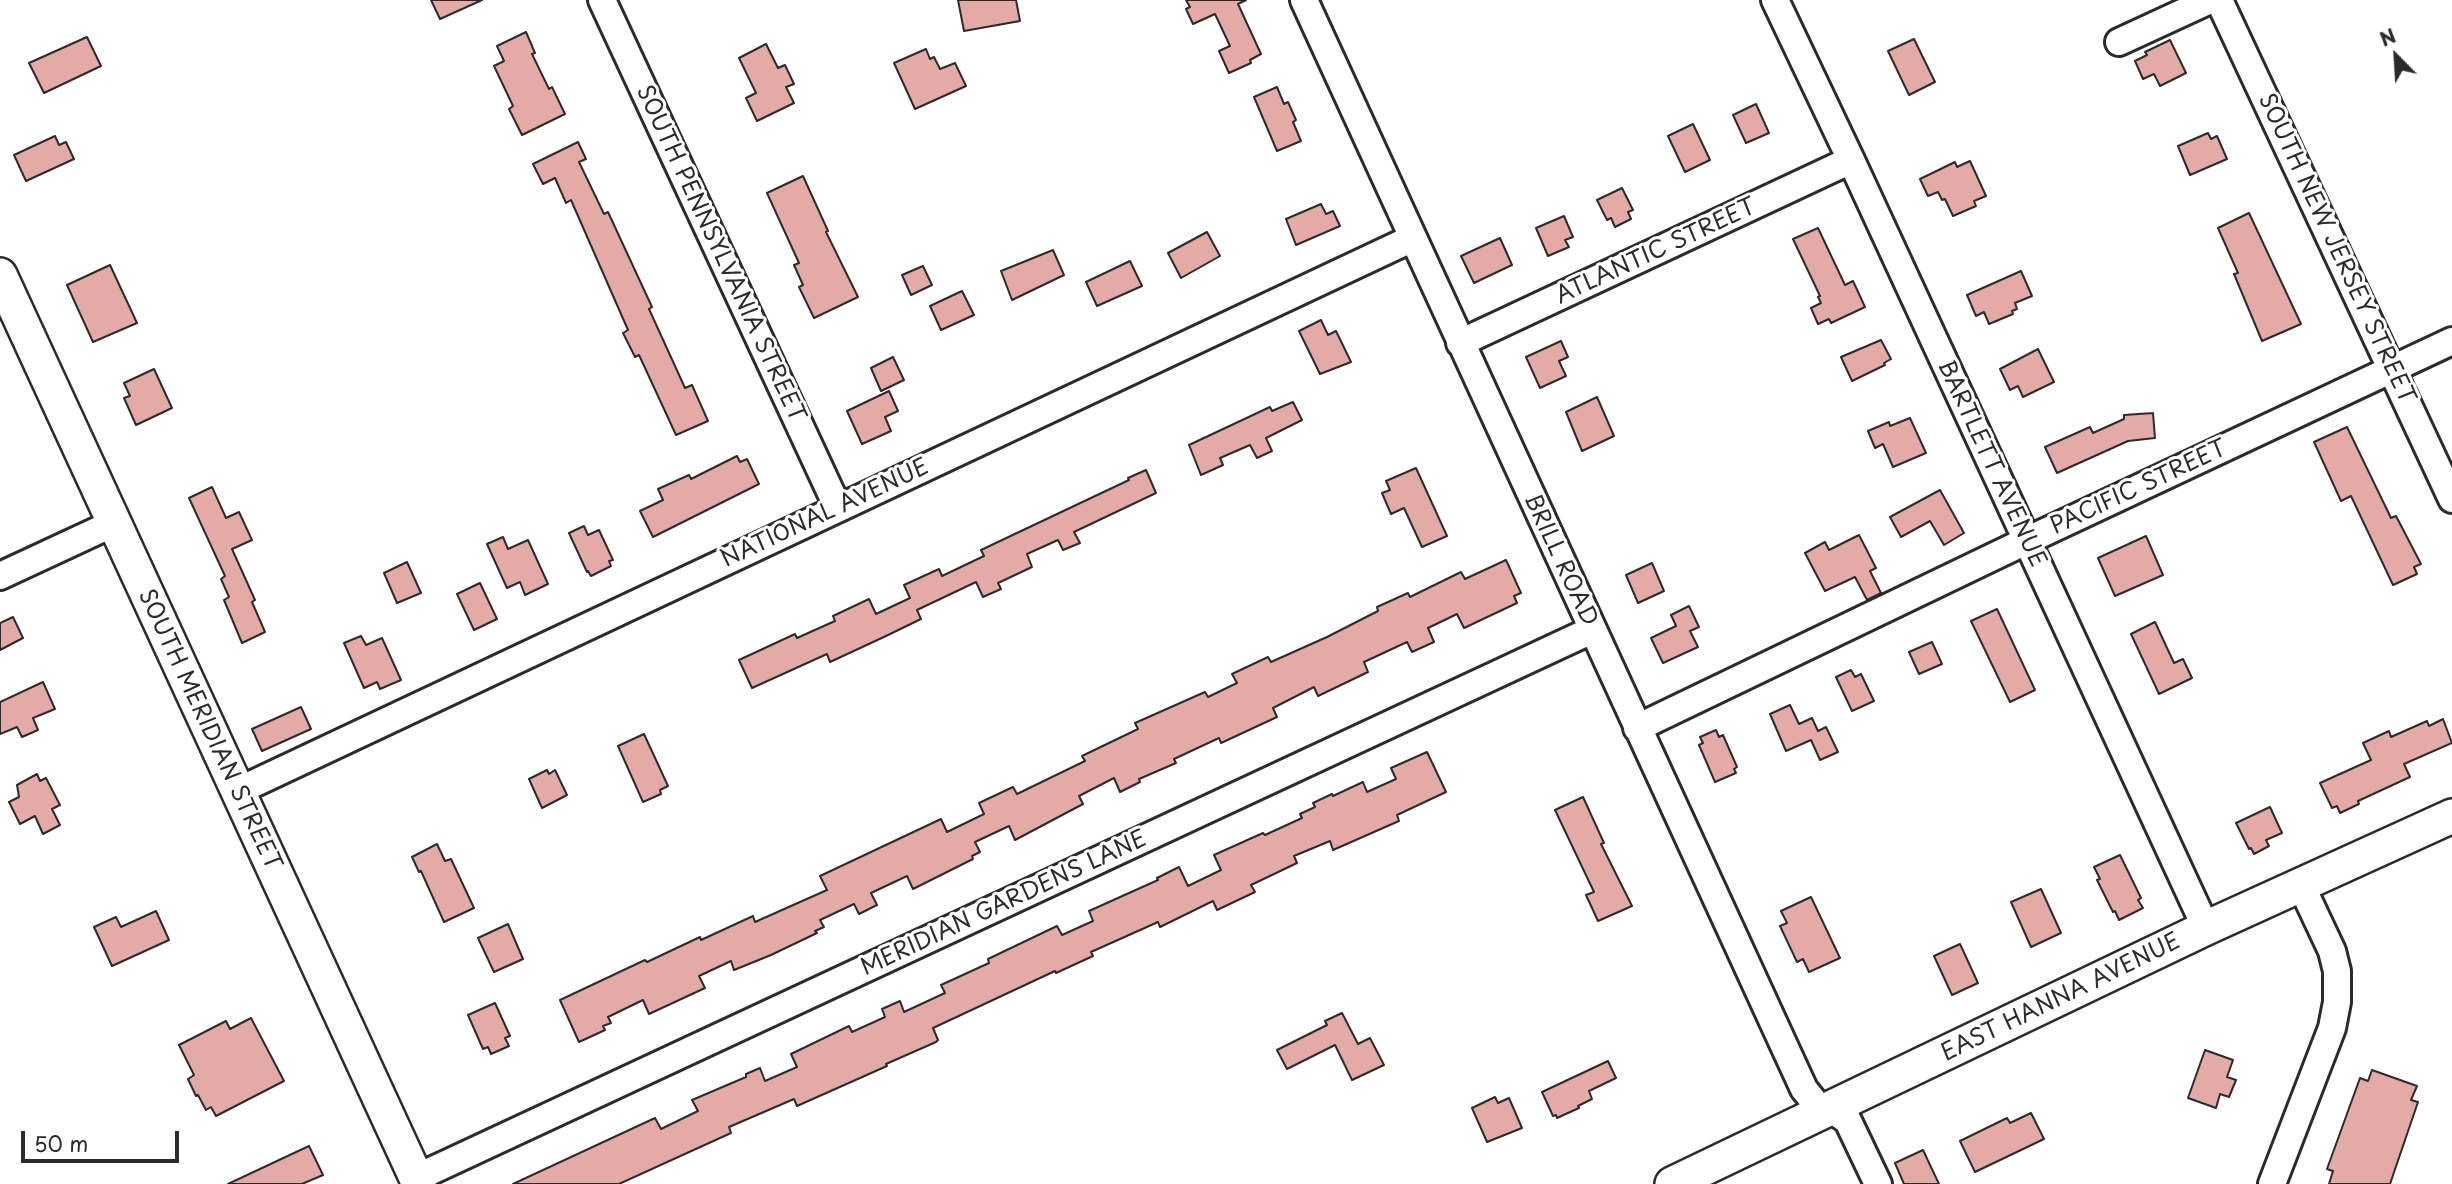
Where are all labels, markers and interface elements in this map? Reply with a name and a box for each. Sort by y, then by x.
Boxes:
north arrow [2361,21,2431,91]
text: N [2375,21,2400,53]
street label: SOUTH PENNSYLVANIA STREET [630,81,810,427]
street label: SOUTH NEW JERSEY STREET [2252,89,2420,409]
street label: ATLANTIC STREET [1551,193,1761,311]
street label: BARTLETT AVENUE [1931,356,2051,572]
street label: PACIFIC STREET [2047,435,2231,541]
street label: NATIONAL AVENUE [717,454,933,574]
street label: BRILL ROAD [1517,489,1603,631]
street label: SOUTH MERIDIAN STREET [132,585,286,875]
street label: MERIDIAN GARDENS LANE [857,825,1151,983]
street label: EAST HANNA AVENUE [1937,928,2185,1068]
scale bar [24,1118,182,1162]
text: 50 m [34,1127,88,1159]

